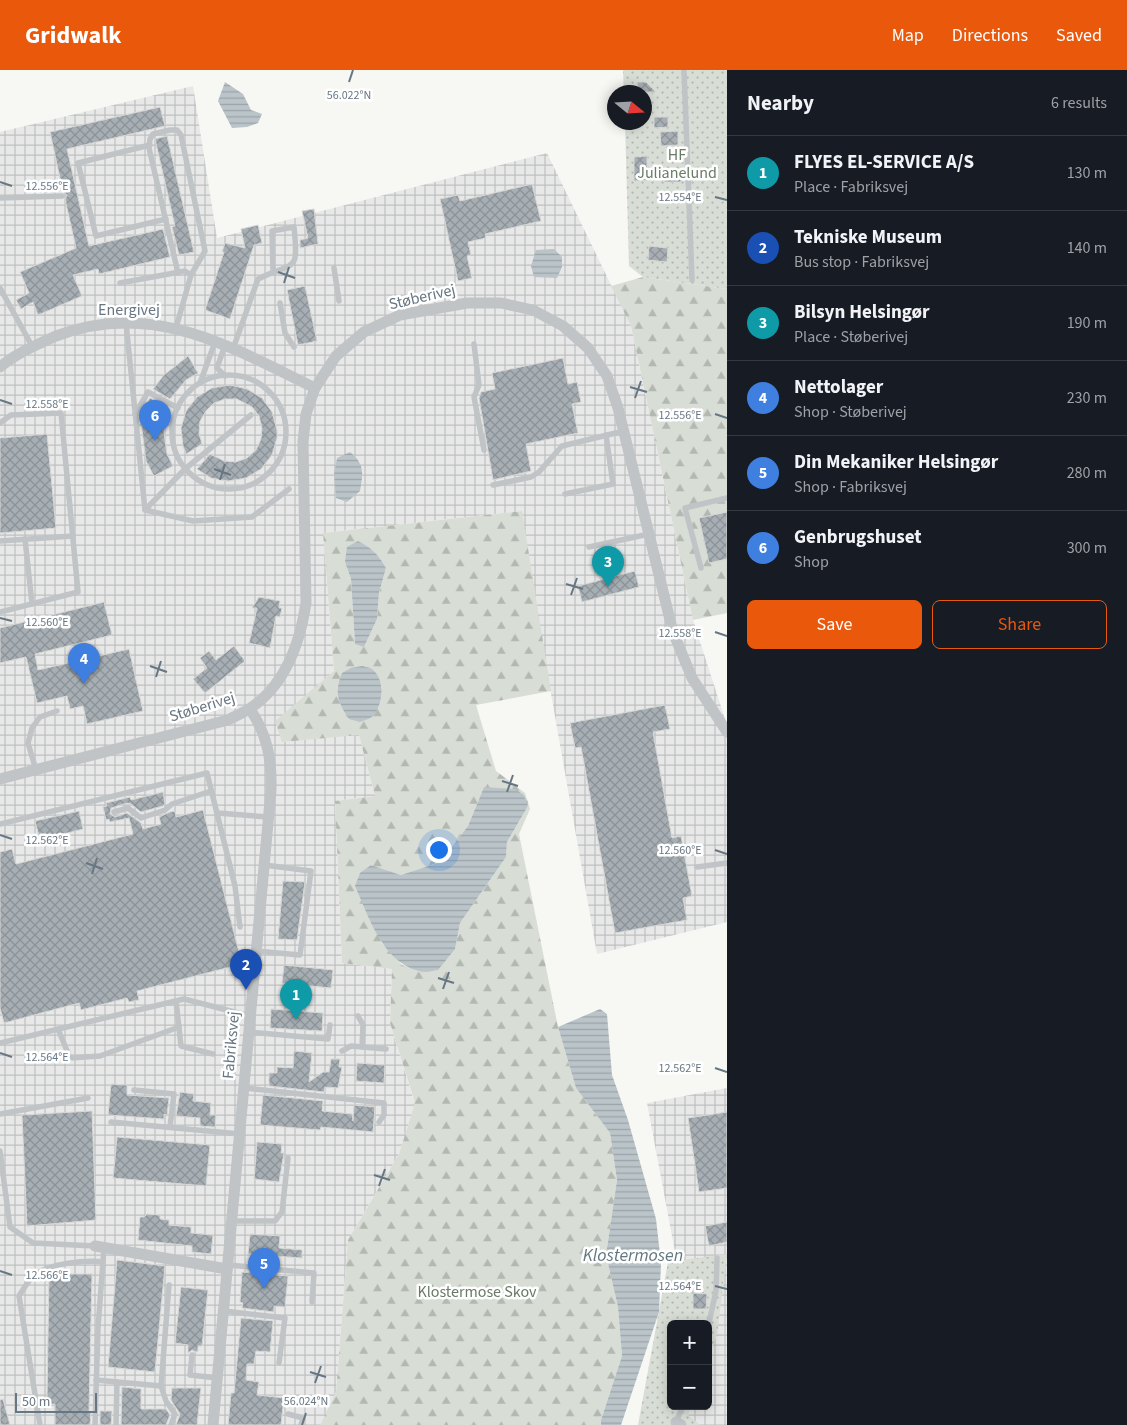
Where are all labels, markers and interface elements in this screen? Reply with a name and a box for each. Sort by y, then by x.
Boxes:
text: Gridwalk [25,18,121,53]
text: Map [892,23,924,48]
text: Directions [952,23,1028,48]
text: Saved [1056,23,1102,48]
north arrow [607,85,652,130]
text: 56.022°N [327,87,371,104]
text: Nearby [747,88,814,118]
text: 6 results [1051,92,1107,114]
park label: HF Julianelund [637,144,717,184]
text: FLYES EL-SERVICE A/S [794,149,974,176]
text: 1 [759,162,767,184]
text: 130 m [1067,162,1107,184]
text: Place · Fabriksvej [794,176,908,198]
text: 12.556°E [25,178,69,195]
text: 12.554°E [658,189,702,206]
text: Tekniske Museum [794,224,942,251]
text: 2 [759,237,767,259]
text: 140 m [1067,237,1107,259]
text: Bus stop · Fabriksvej [794,251,929,273]
street label: Støberivej [387,279,457,315]
street label: Energivej [98,299,160,321]
text: Bilsyn Helsingør [794,299,930,326]
text: 3 [759,312,767,334]
text: 190 m [1067,312,1107,334]
text: Place · Støberivej [794,326,908,348]
text: Nettolager [794,374,883,401]
text: 4 [759,387,767,409]
text: 230 m [1067,387,1107,409]
text: 12.558°E [25,396,69,413]
pin: 6 [139,400,171,441]
text: Shop · Støberivej [794,401,907,423]
text: 12.556°E [658,407,702,424]
text: Din Mekaniker Helsingør [794,449,998,476]
text: 5 [759,462,767,484]
text: 280 m [1067,462,1107,484]
text: Shop · Fabriksvej [794,476,907,498]
text: Genbrugshuset [794,524,922,551]
text: 6 [759,537,767,559]
text: 300 m [1067,537,1107,559]
pin: 3 [592,546,624,587]
text: Shop [794,551,829,573]
button: Save [747,600,922,649]
button: Share [932,600,1107,649]
text: 12.560°E [25,614,69,631]
text: 12.558°E [658,625,702,642]
pin: 4 [68,643,100,684]
street label: Støberivej [166,687,238,727]
text: 12.562°E [25,832,69,849]
your location [426,837,452,863]
text: 12.560°E [658,842,702,859]
pin: 2 [230,949,262,990]
pin: 1 [280,979,312,1020]
street label: Fabriksvej [217,1010,245,1080]
text: 12.564°E [25,1049,69,1066]
text: 12.562°E [658,1060,702,1077]
water label: Klostermosen [583,1243,683,1268]
pin: 5 [248,1248,280,1289]
text: 12.566°E [25,1267,69,1284]
text: 12.564°E [658,1278,702,1295]
park label: Klostermose Skov [417,1281,537,1303]
map controls [667,1320,712,1410]
button: + [667,1320,712,1365]
button: − [667,1365,712,1410]
scale bar [15,1390,98,1413]
text: 50 m [22,1392,50,1412]
text: 56.024°N [284,1393,328,1410]

